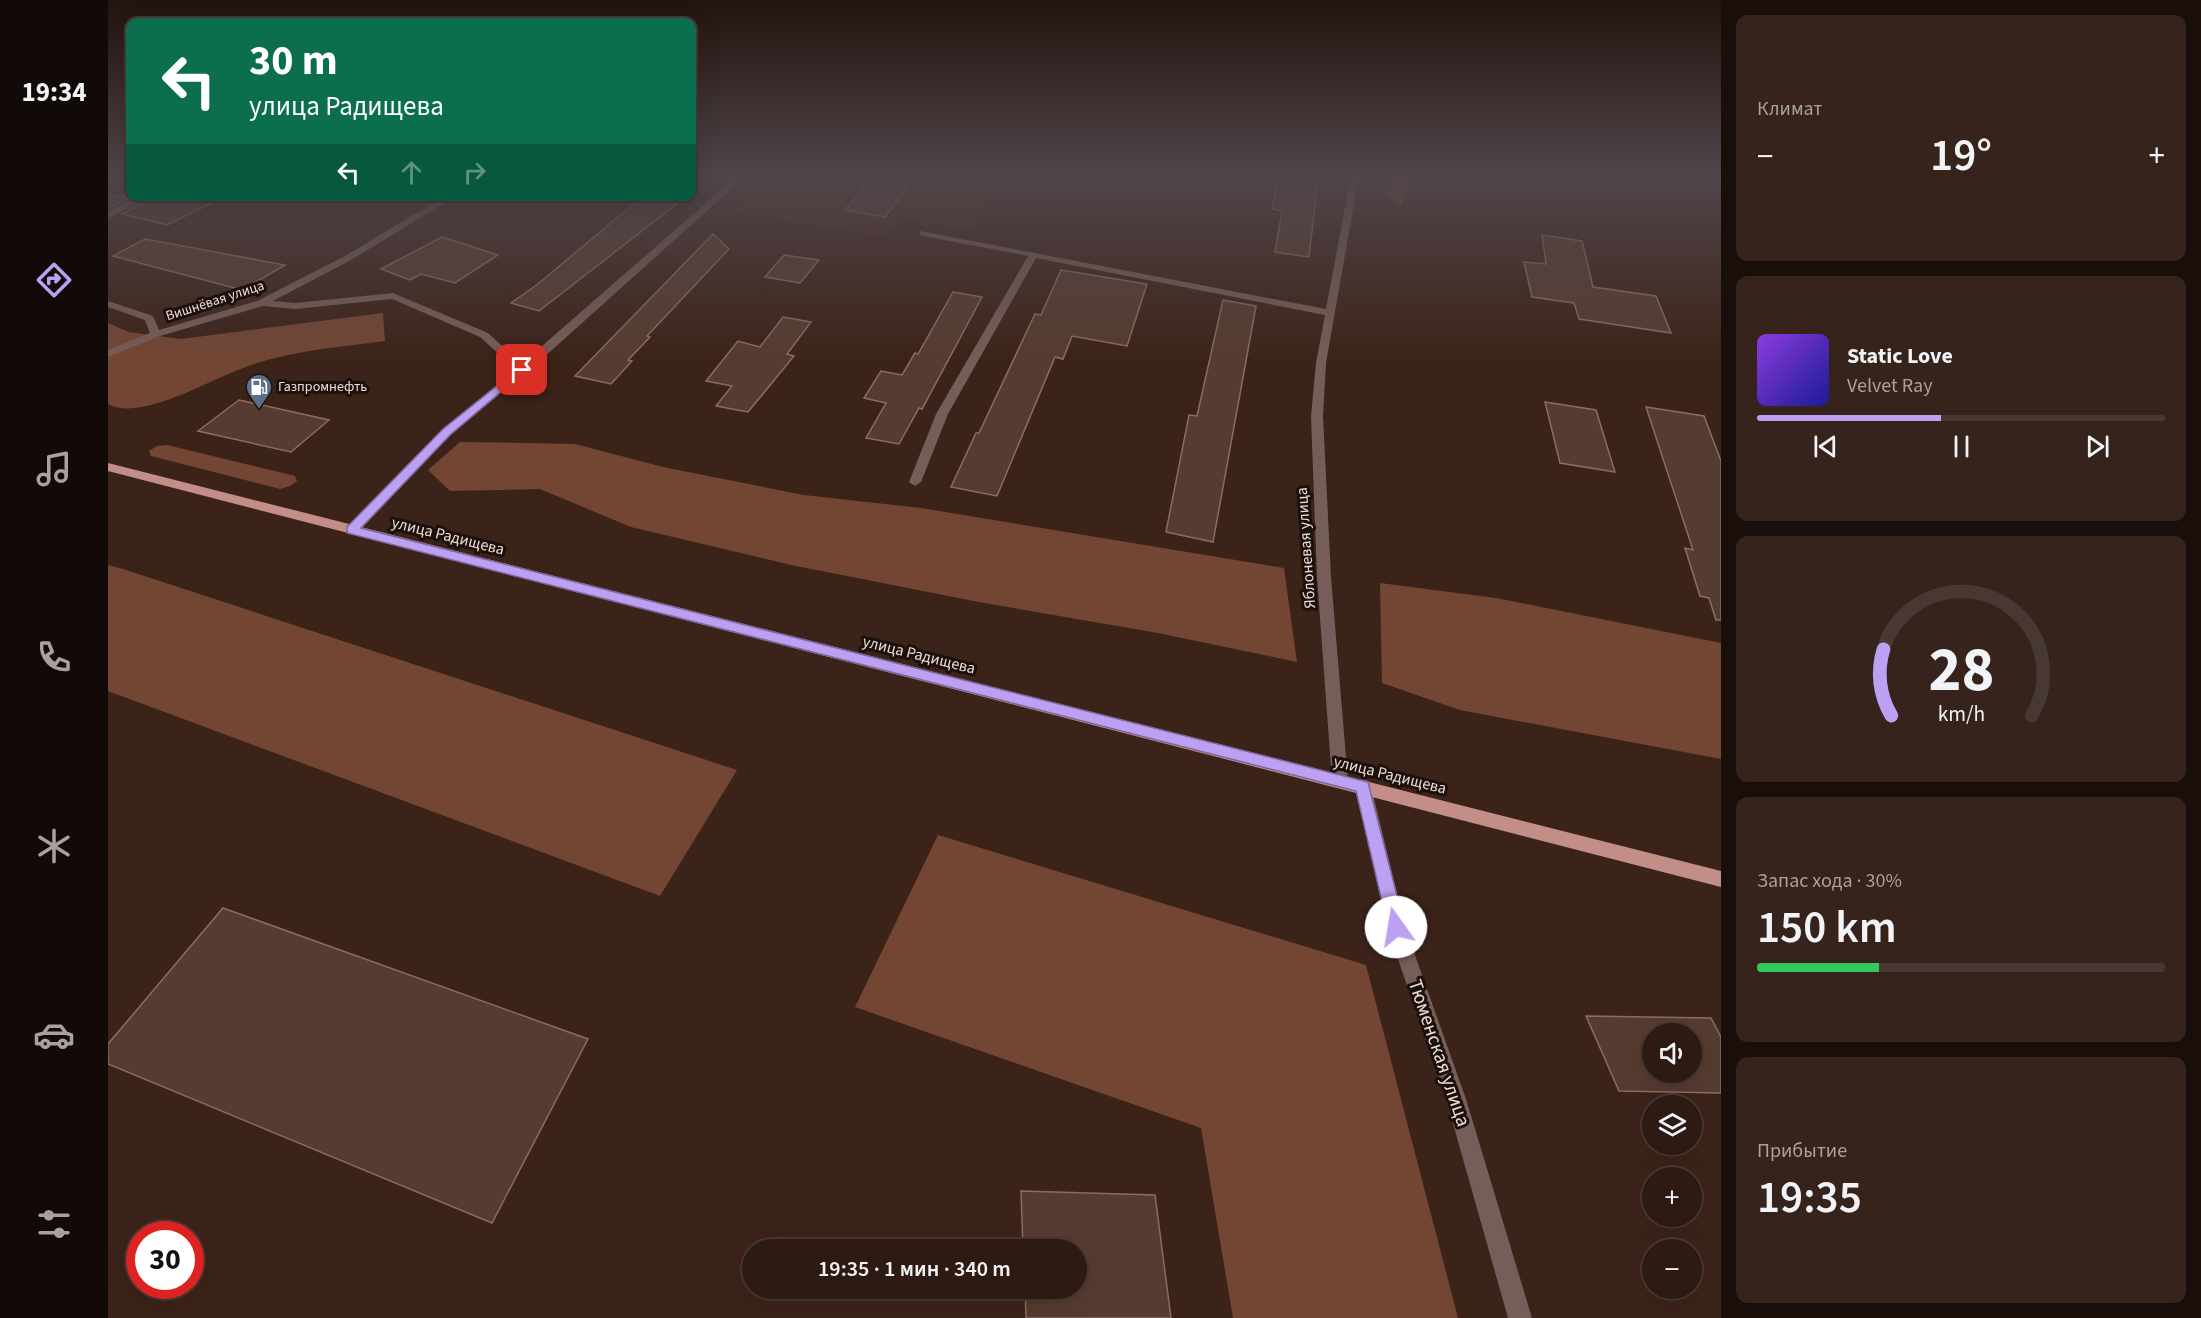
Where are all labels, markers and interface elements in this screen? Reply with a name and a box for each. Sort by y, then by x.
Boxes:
text: 30 m [249,31,338,91]
icon: left [150,42,228,120]
text: 19:34 [21,73,87,112]
text: улица Радищева [249,87,444,126]
text: Климат [1757,95,1823,123]
text: 19° [1930,124,1992,188]
text: − [1757,133,1773,180]
text: + [2149,133,2165,180]
icon: left [332,156,365,189]
icon: ahead [395,156,428,189]
icon: right [458,156,491,189]
icon: directions [33,259,75,301]
street label: Вишнёвая улица [163,276,267,326]
text: Static Love [1847,340,1953,372]
pin [496,344,547,395]
icon: arrive [505,353,538,386]
fuel station icon: Газпромнефть [244,372,274,410]
text: Velvet Ray [1847,372,1933,400]
place label: Газпромнефть [278,377,367,397]
icon: previous [1809,430,1842,463]
icon: pause [1945,430,1978,463]
icon: next [2081,430,2114,463]
icon: music [33,448,75,490]
street label: Яблоневая улица [1291,487,1321,609]
street label: улица Радищева [389,511,507,561]
text: 28 [1928,626,1994,715]
street label: улица Радищева [860,630,978,680]
icon: phone [33,636,75,678]
text: km/h [1937,699,1985,730]
street label: улица Радищева [1331,750,1449,800]
icon: climate [33,825,75,867]
text: Запас хода · 30% [1757,867,1902,895]
position arrow [1364,895,1428,959]
text: 150 km [1757,896,1897,960]
street label: Тюменская улица [1401,976,1477,1130]
icon: car [33,1014,75,1056]
map controls [1642,1023,1702,1299]
button: sound [1642,1023,1702,1083]
button: layers [1642,1095,1702,1155]
text: Прибытие [1757,1137,1847,1165]
text: 19:35 [1757,1166,1862,1230]
button: + [1642,1167,1702,1227]
icon: filters [33,1203,75,1245]
speed limit sign: 30 [126,1221,204,1299]
button: − [1642,1239,1702,1299]
text: 19:35 · 1 мин · 340 m [818,1253,1011,1285]

